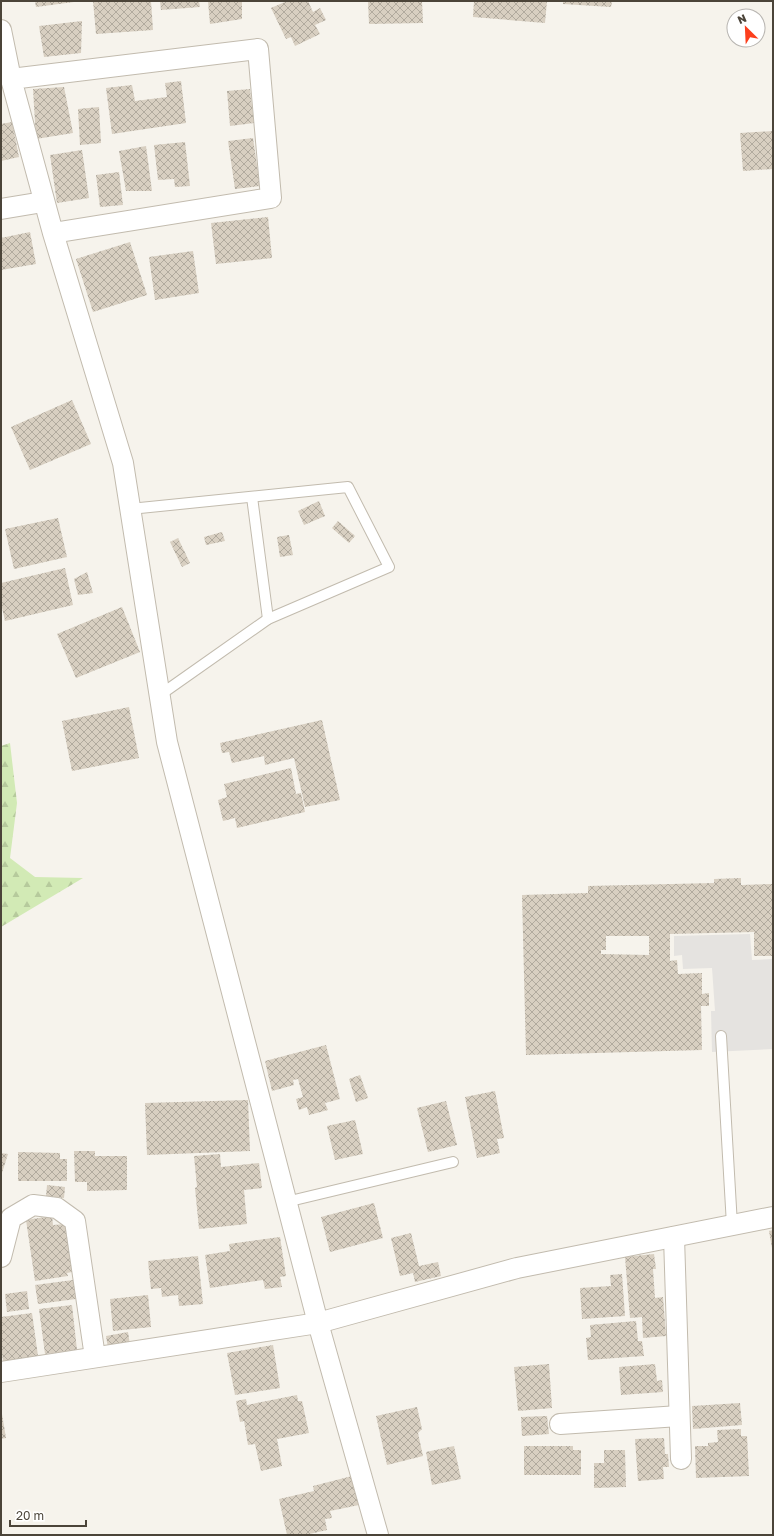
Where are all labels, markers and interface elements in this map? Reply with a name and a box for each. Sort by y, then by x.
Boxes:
north arrow [726,8,766,48]
text: N [735,11,748,26]
scale bar [10,1502,86,1528]
text: 20 m [16,1508,44,1523]

